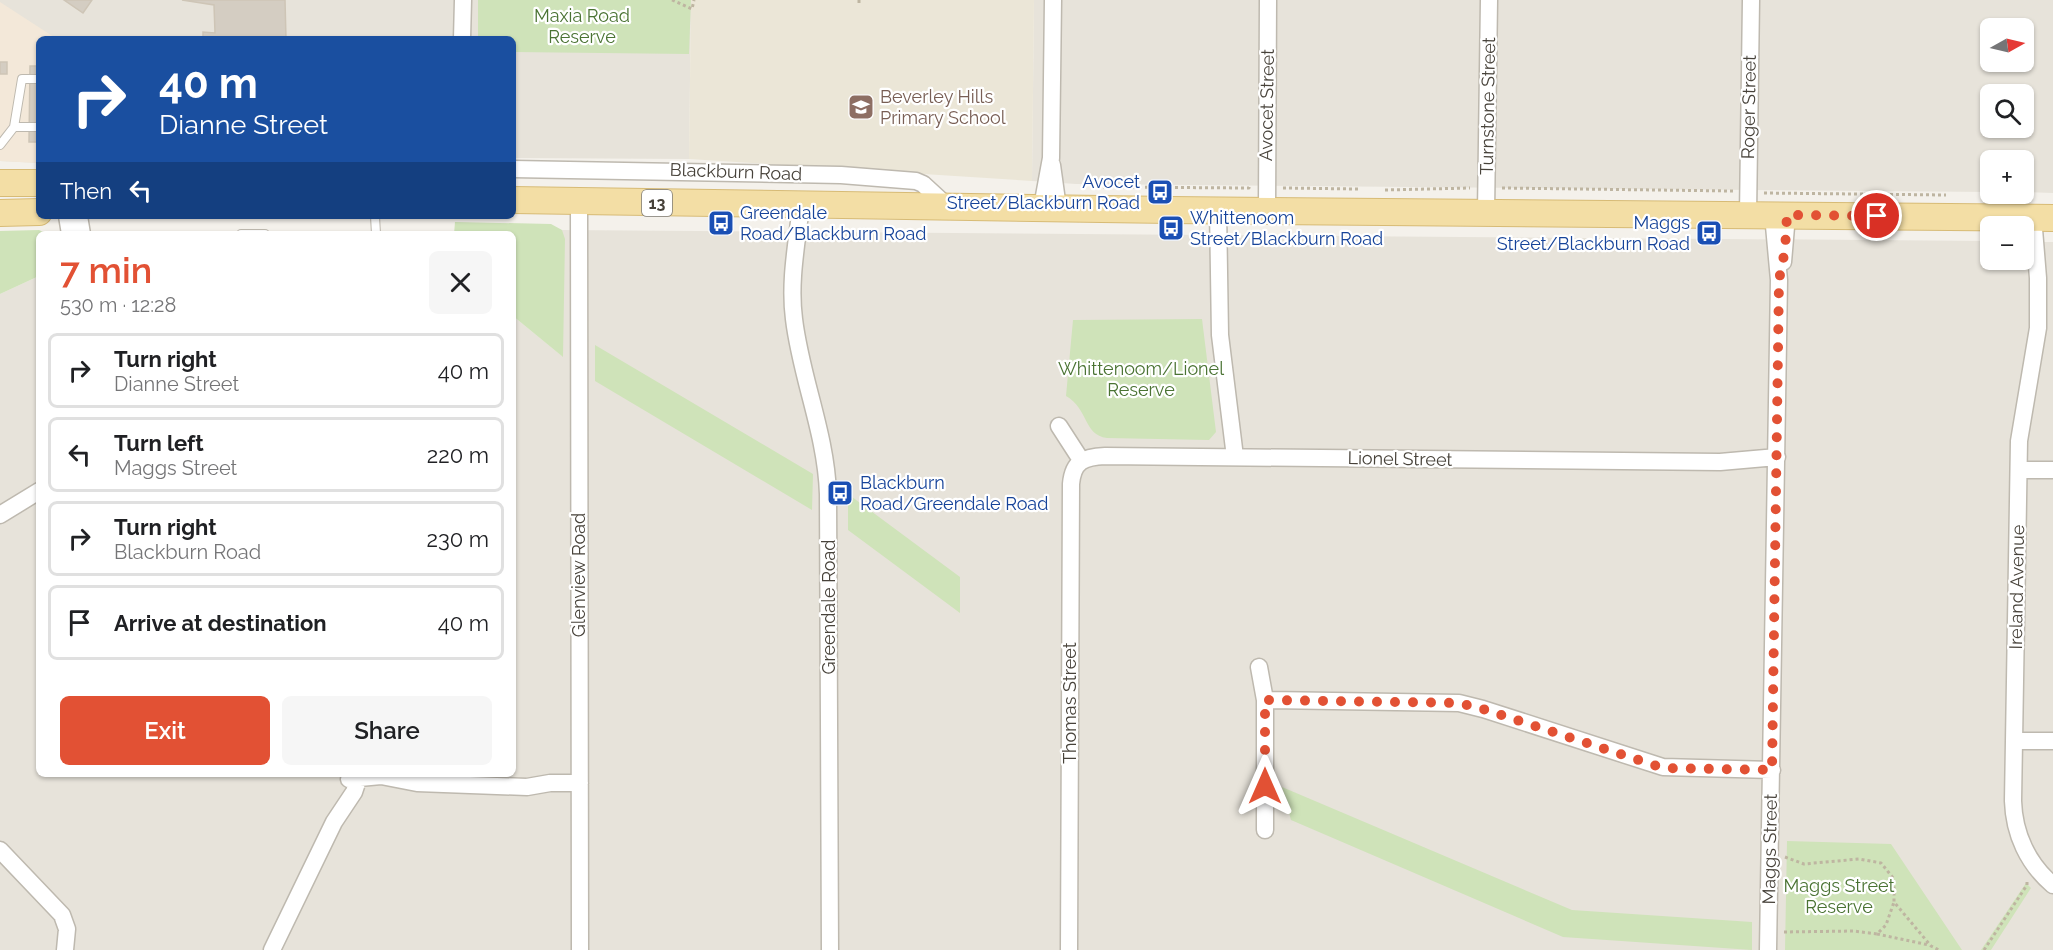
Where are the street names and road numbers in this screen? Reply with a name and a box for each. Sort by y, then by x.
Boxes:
street label: Turnstone Street [1476,37,1499,175]
street label: Avocet Street [1255,49,1278,161]
street label: Roger Street [1737,55,1760,159]
street label: Blackburn Road [669,159,803,184]
road number: 13 [642,190,672,216]
street label: Lionel Street [1347,447,1453,470]
street label: Glenview Road [568,513,589,637]
street label: Ireland Avenue [2005,524,2028,649]
street label: Greendale Road [818,540,839,674]
street label: Thomas Street [1059,642,1080,764]
street label: Maggs Street [1758,793,1781,905]

